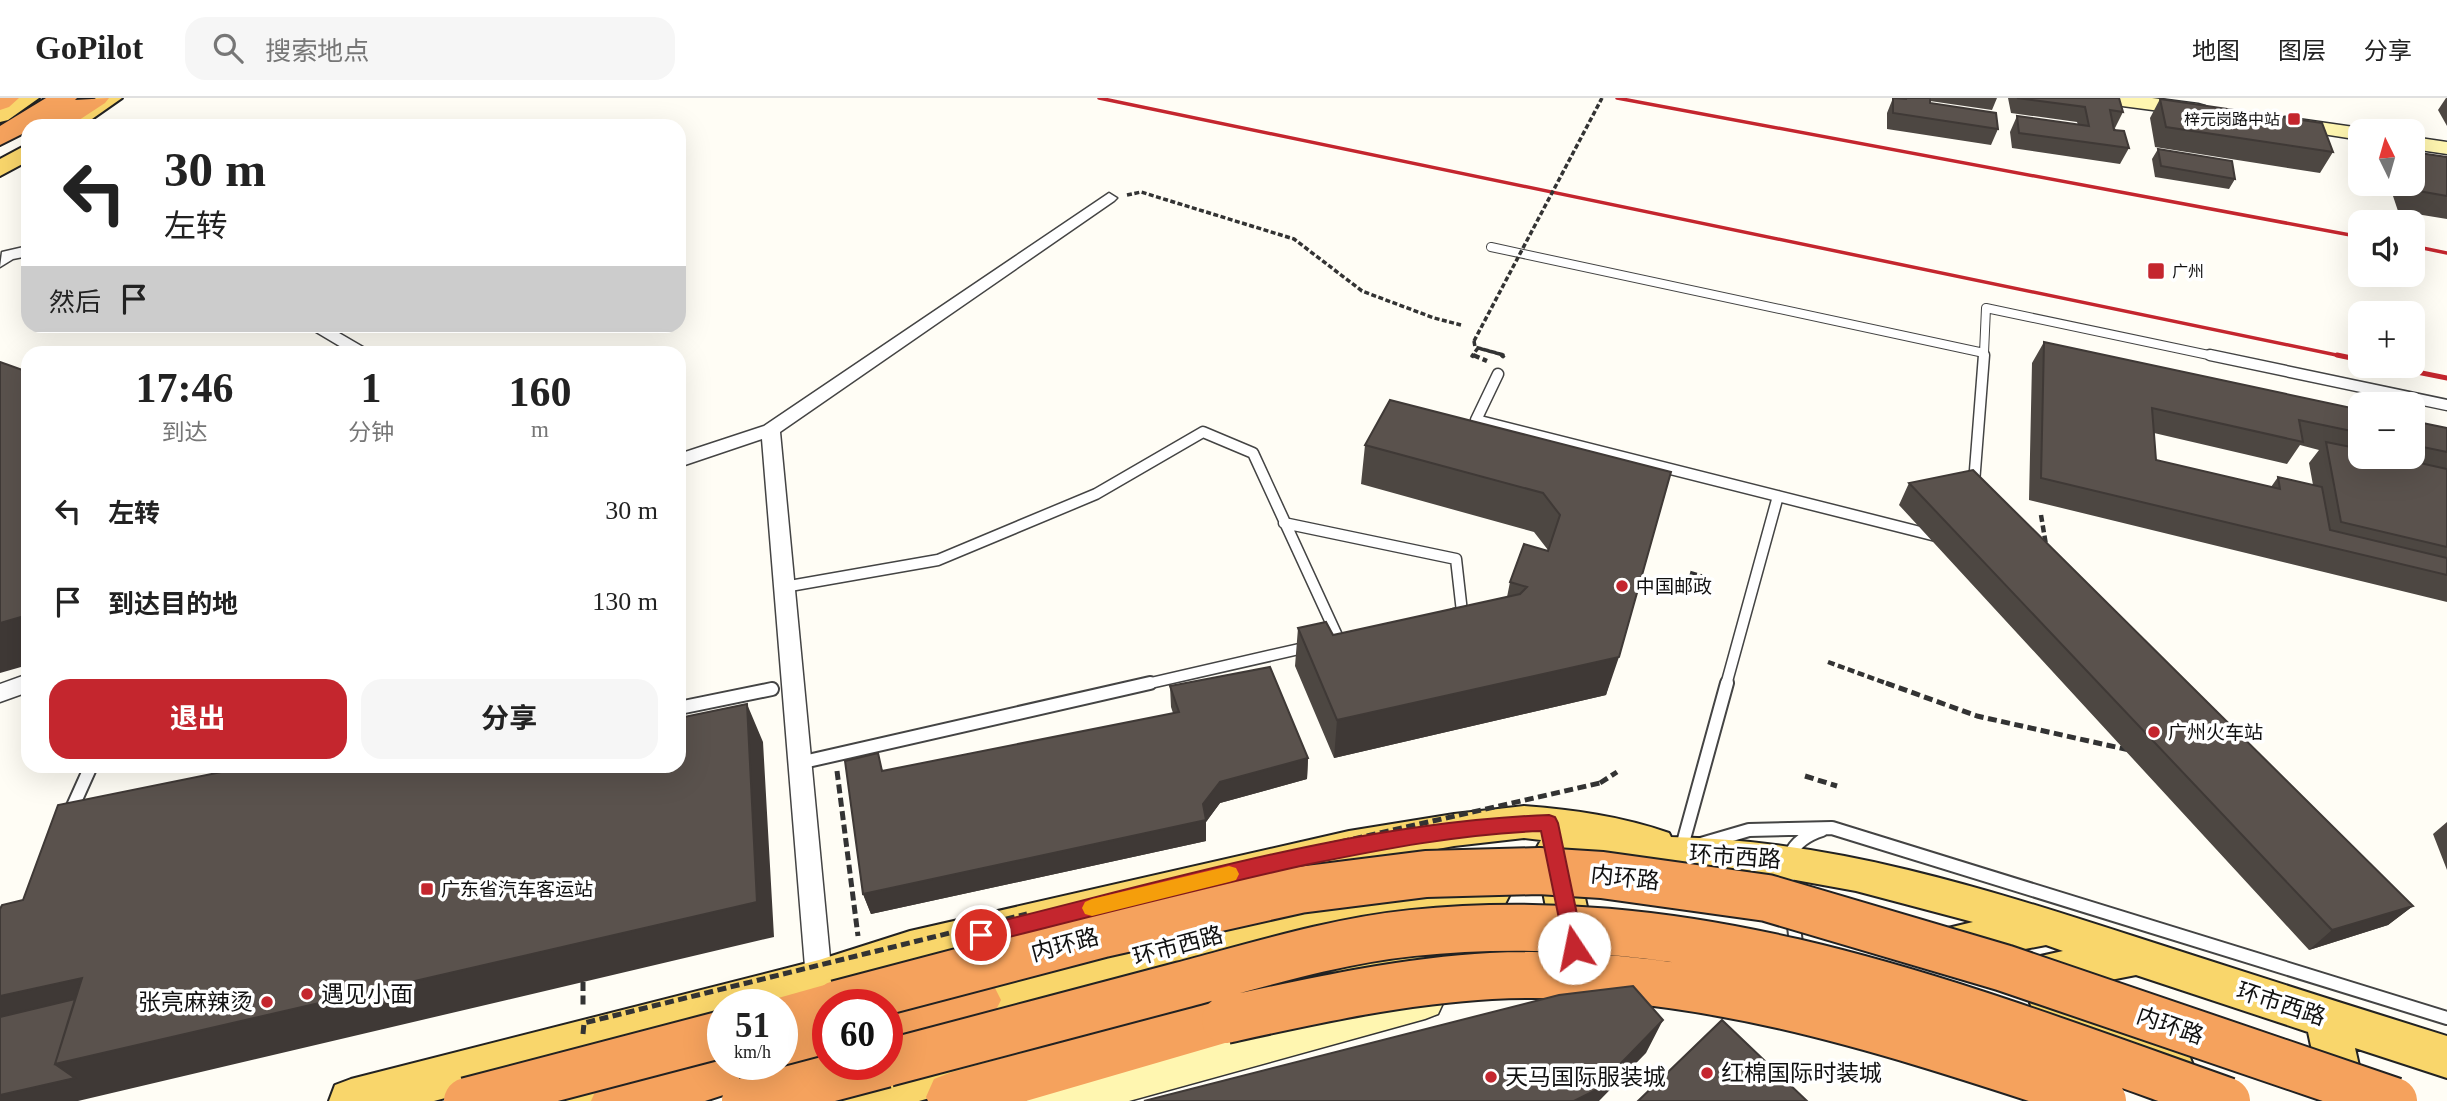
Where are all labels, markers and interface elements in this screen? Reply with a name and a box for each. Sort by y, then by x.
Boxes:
search box [185,17,675,80]
icon: search [209,29,247,67]
text: GoPilot [35,30,143,66]
text: 搜索地点 [265,37,369,66]
text: 地图 [2192,38,2240,64]
text: 图层 [2278,38,2326,64]
text: 分享 [2364,38,2412,64]
place label: 梓元岗路中站 [2184,111,2280,128]
marker: 梓元岗路中站 [2286,111,2302,127]
north arrow [2348,119,2426,196]
map controls [2348,119,2425,469]
text: 30 m [164,142,266,197]
icon: left [49,147,140,238]
text: 左转 [164,208,228,244]
button: sound [2348,210,2425,287]
marker: 广州 [2146,261,2166,281]
place label: 广州 [2172,263,2204,280]
icon: arrive [115,280,153,318]
text: 然后 [49,288,101,317]
button: + [2348,301,2425,378]
text: 17:46 [136,365,234,411]
text: 1 [361,365,382,411]
text: 160 [509,369,572,415]
button: − [2348,392,2425,469]
text: m [531,417,549,442]
text: 到达 [162,420,208,445]
text: 分钟 [348,420,394,445]
icon: left [49,492,87,530]
text: 30 m [605,496,658,525]
text: 左转 [108,499,160,528]
place label: 中国邮政 [1636,576,1712,597]
marker: 中国邮政 [1614,578,1630,594]
icon: arrive [49,583,87,621]
text: 130 m [592,587,658,616]
text: 到达目的地 [108,590,238,619]
button: 退出 [49,679,347,759]
button: 分享 [361,679,658,759]
place label: 广州火车站 [2168,722,2263,743]
marker: 广州火车站 [2146,724,2162,740]
street label: 环市西路 [1688,841,1782,873]
street label: 内环路 [1589,862,1661,894]
place label: 广东省汽车客运站 [441,879,593,900]
marker: 广东省汽车客运站 [419,881,435,897]
pin [951,905,1011,965]
position arrow [1537,911,1611,985]
icon: arrive [962,916,1000,954]
street label: 环市西路 [1130,922,1226,970]
street label: 内环路 [1028,924,1102,966]
street label: 环市西路 [2233,978,2329,1030]
place label: 遇见小面 [321,982,413,1007]
marker: 遇见小面 [299,986,315,1002]
speed limit sign: 60 [812,989,903,1080]
place label: 张亮麻辣烫 [138,990,253,1015]
marker: 张亮麻辣烫 [259,994,275,1010]
street label: 内环路 [2133,1003,2207,1049]
text: 51 [735,1006,770,1045]
text: km/h [734,1042,771,1062]
place label: 红棉国际时装城 [1721,1061,1882,1086]
place label: 天马国际服装城 [1505,1065,1666,1090]
marker: 红棉国际时装城 [1699,1065,1715,1081]
marker: 天马国际服装城 [1483,1069,1499,1085]

